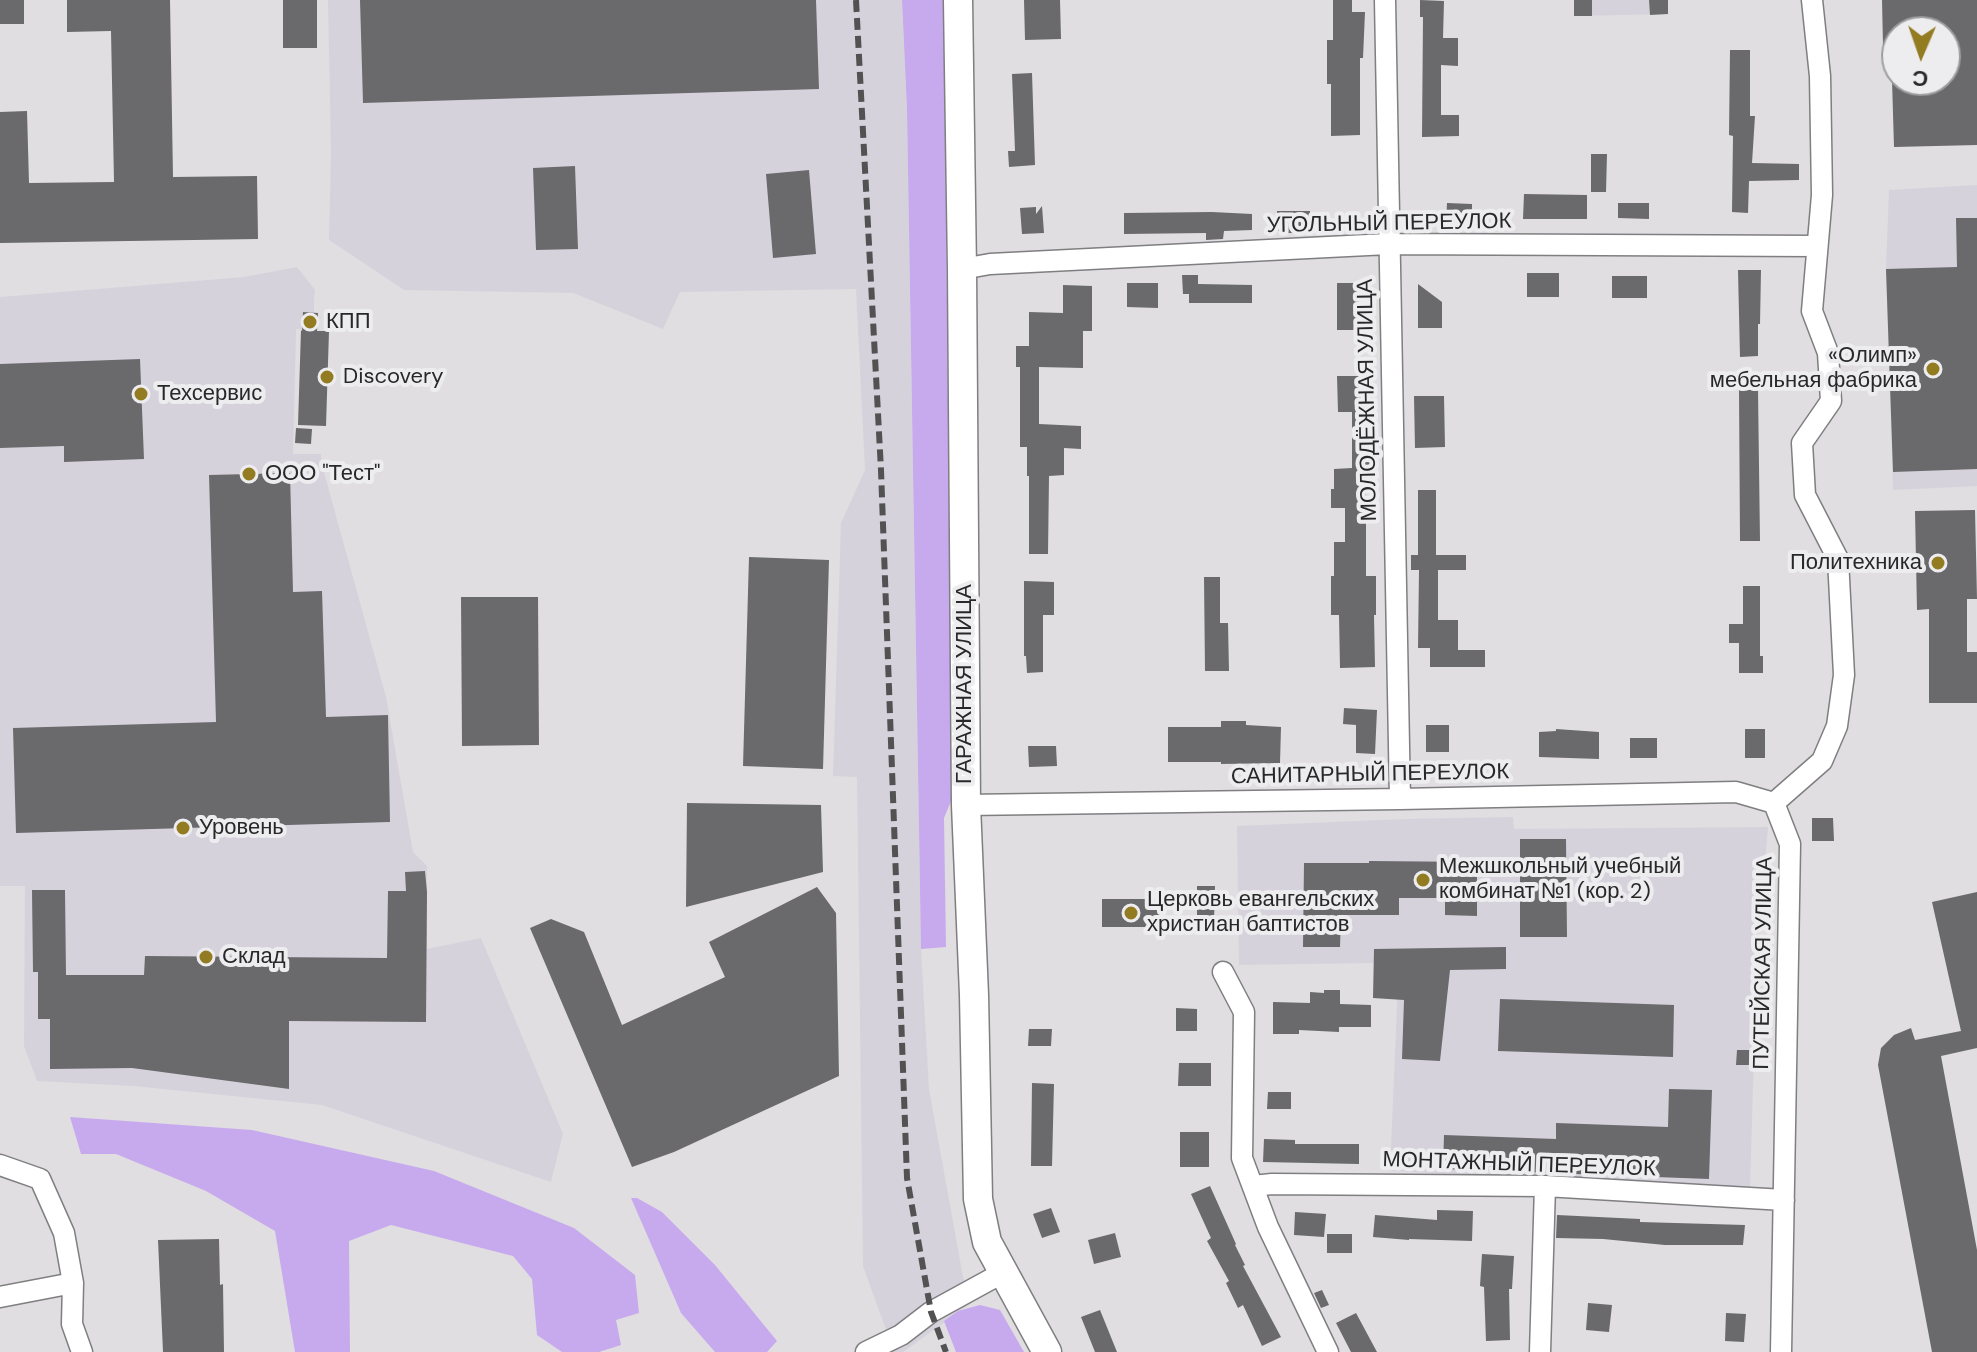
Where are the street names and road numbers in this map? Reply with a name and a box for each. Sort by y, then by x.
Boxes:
street label: УГОЛЬНЫЙ ПЕРЕУЛОК [1266,209,1512,239]
street label: МОЛОДЁЖНАЯ УЛИЦА [1353,278,1383,522]
street label: ГАРАЖНАЯ УЛИЦА [952,584,978,784]
street label: САНИТАРНЫЙ ПЕРЕУЛОК [1231,759,1509,791]
street label: ПУТЕЙСКАЯ УЛИЦА [1749,856,1779,1070]
street label: МОНТАЖНЫЙ ПЕРЕУЛОК [1382,1147,1656,1183]

